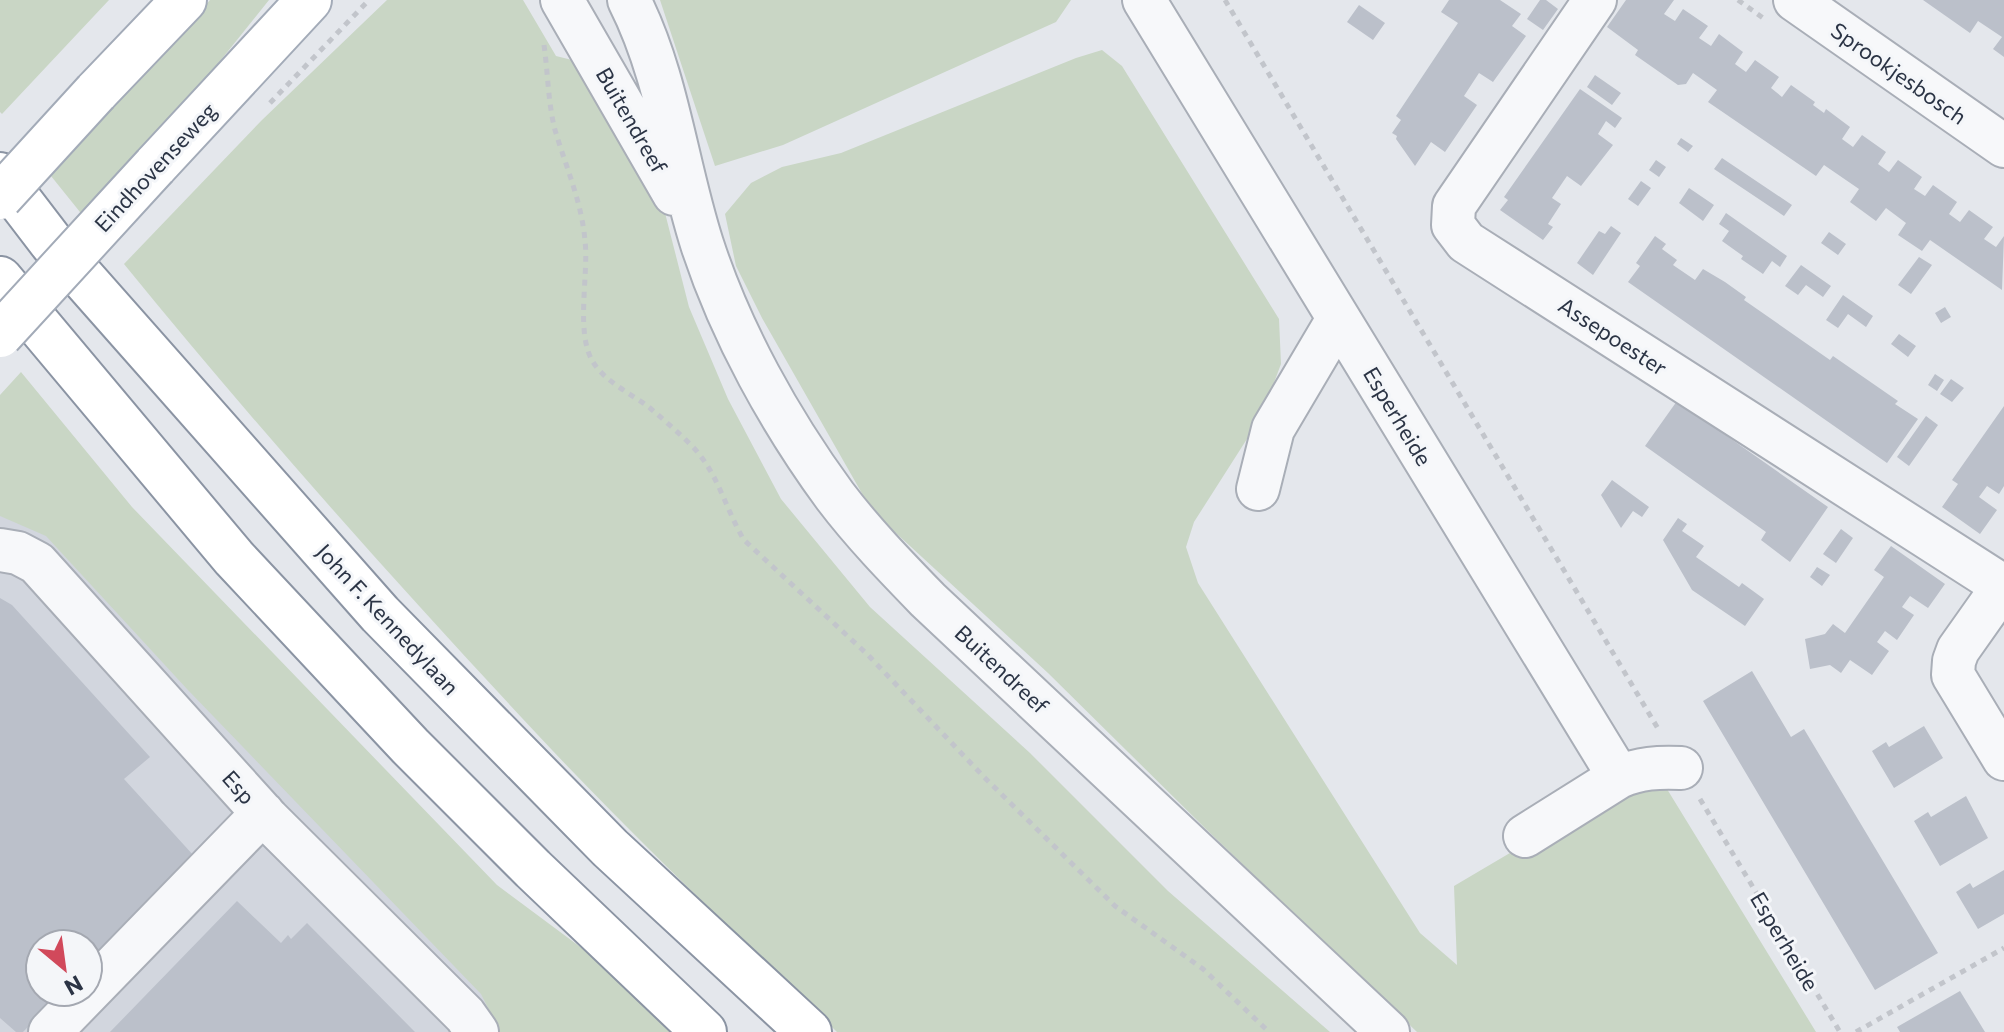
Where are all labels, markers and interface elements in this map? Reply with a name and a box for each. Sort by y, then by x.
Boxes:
street label: Sprookjesbosch [1826,16,1972,130]
street label: Buitendreef [591,62,673,178]
street label: Eindhovenseweg [88,97,222,237]
street label: Assepoester [1554,291,1672,381]
street label: Esperheide [1358,362,1438,470]
street label: John F. Kennedylaan [311,538,465,700]
street label: Buitendreef [950,619,1055,719]
street label: Esp [217,765,261,809]
street label: Esperheide [1745,887,1825,995]
north arrow [24,928,104,1008]
text: N [60,970,88,1002]

